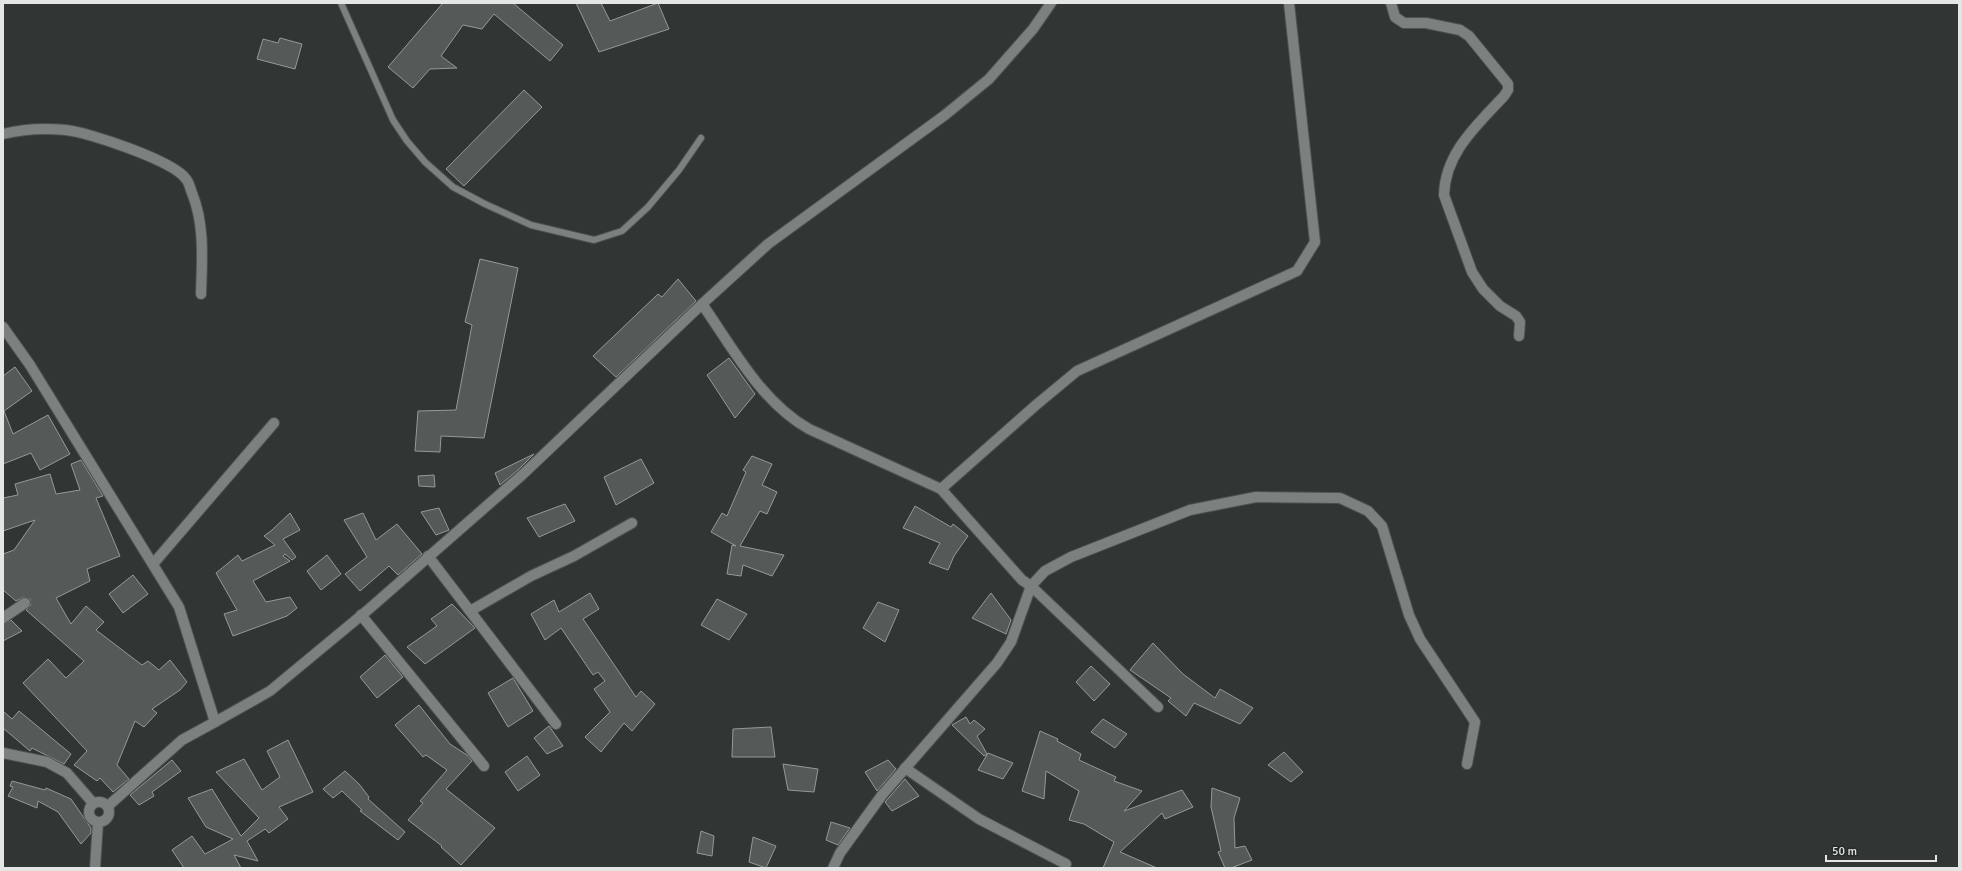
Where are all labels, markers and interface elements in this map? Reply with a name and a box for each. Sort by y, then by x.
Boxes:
scale bar [1826,837,1936,863]
text: 50 m [1832,844,1857,859]

